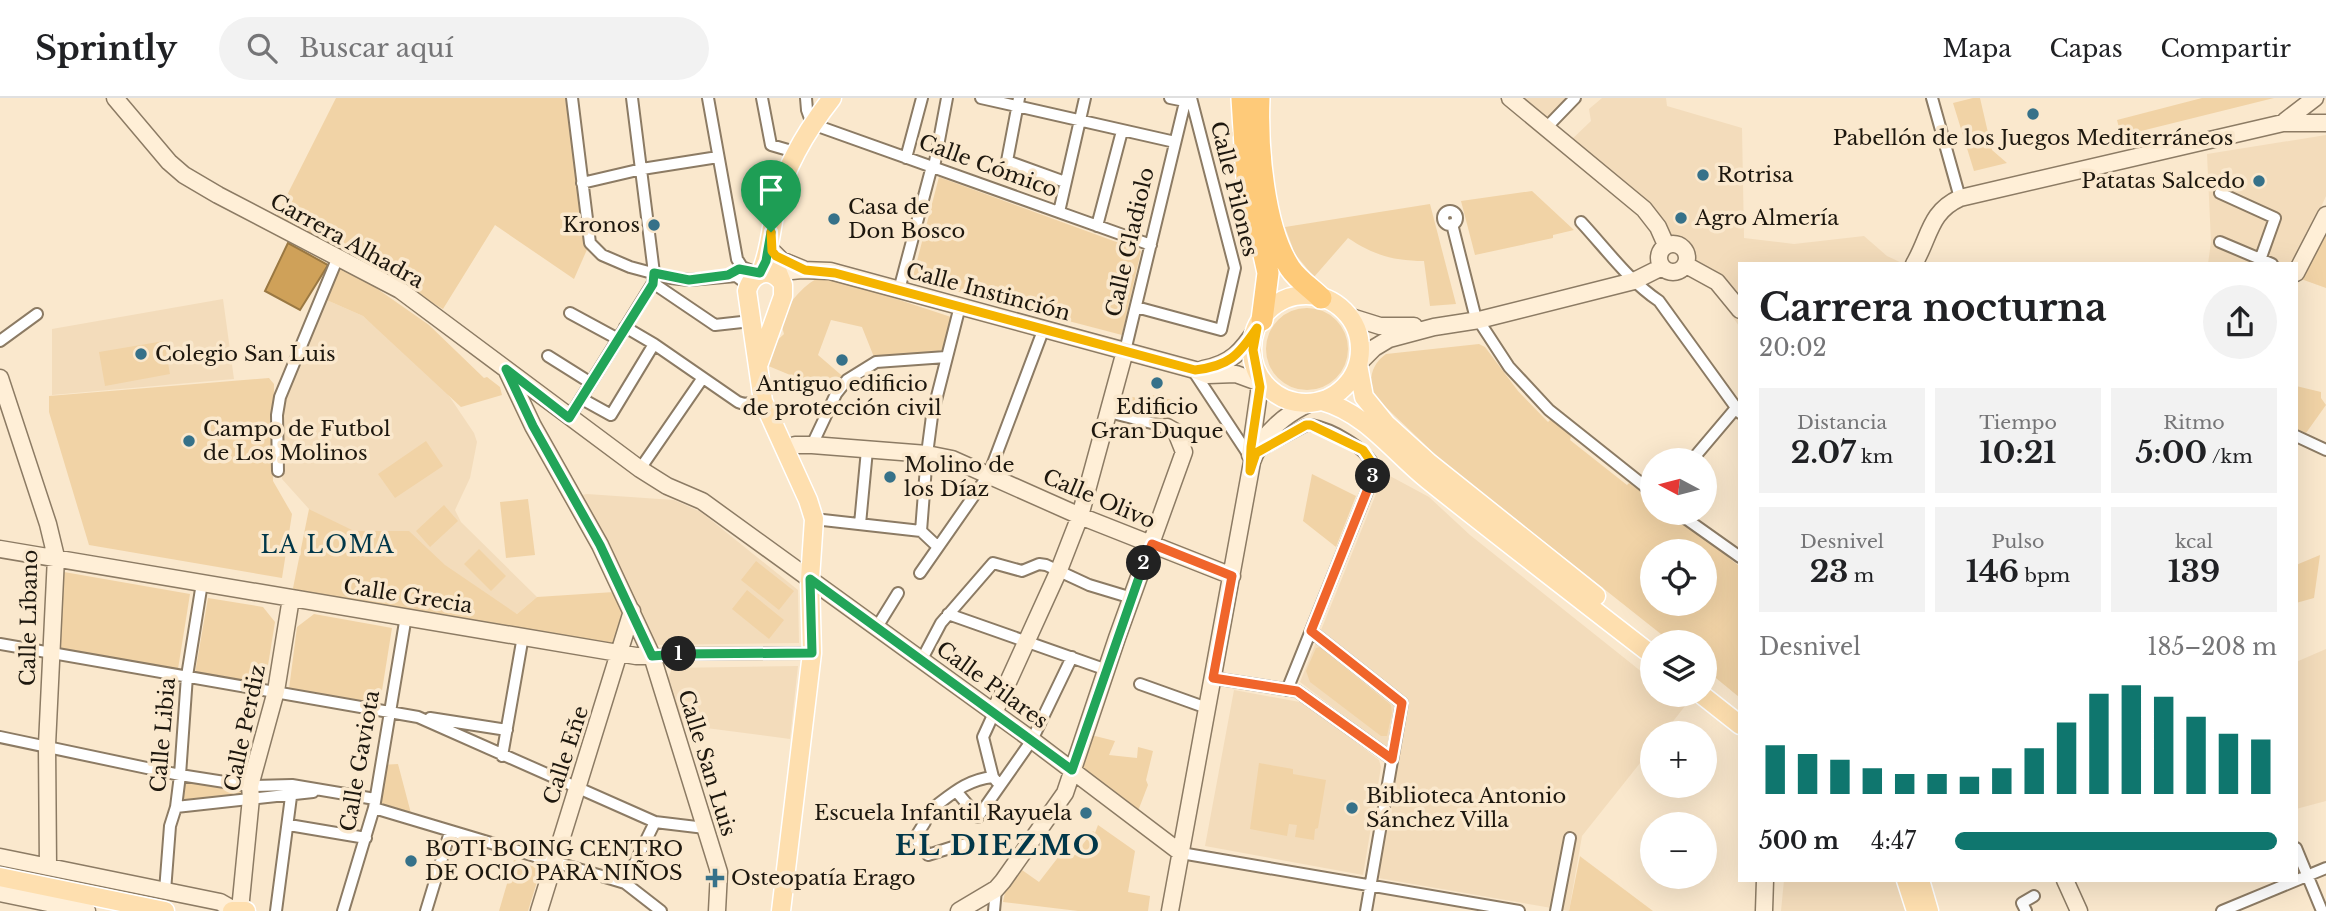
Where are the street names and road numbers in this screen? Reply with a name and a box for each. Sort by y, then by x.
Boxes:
street label: Calle Pilones [1205,119,1263,259]
street label: Calle Cómico [915,129,1061,203]
street label: Calle Gladiolo [1100,165,1160,319]
street label: Carrera Alhadra [266,188,429,294]
street label: Calle Instinción [903,258,1073,326]
street label: Calle Olivo [1039,464,1159,534]
street label: Calle Líbano [15,550,43,686]
street label: Calle Grecia [342,573,475,619]
street label: Calle Pilares [931,636,1053,734]
street label: Calle Perdiz [219,662,271,794]
street label: Calle Libia [145,676,181,793]
street label: Calle San Luis [672,687,742,839]
street label: Calle Gaviota [335,688,385,834]
street label: Calle Eñe [538,703,594,807]

